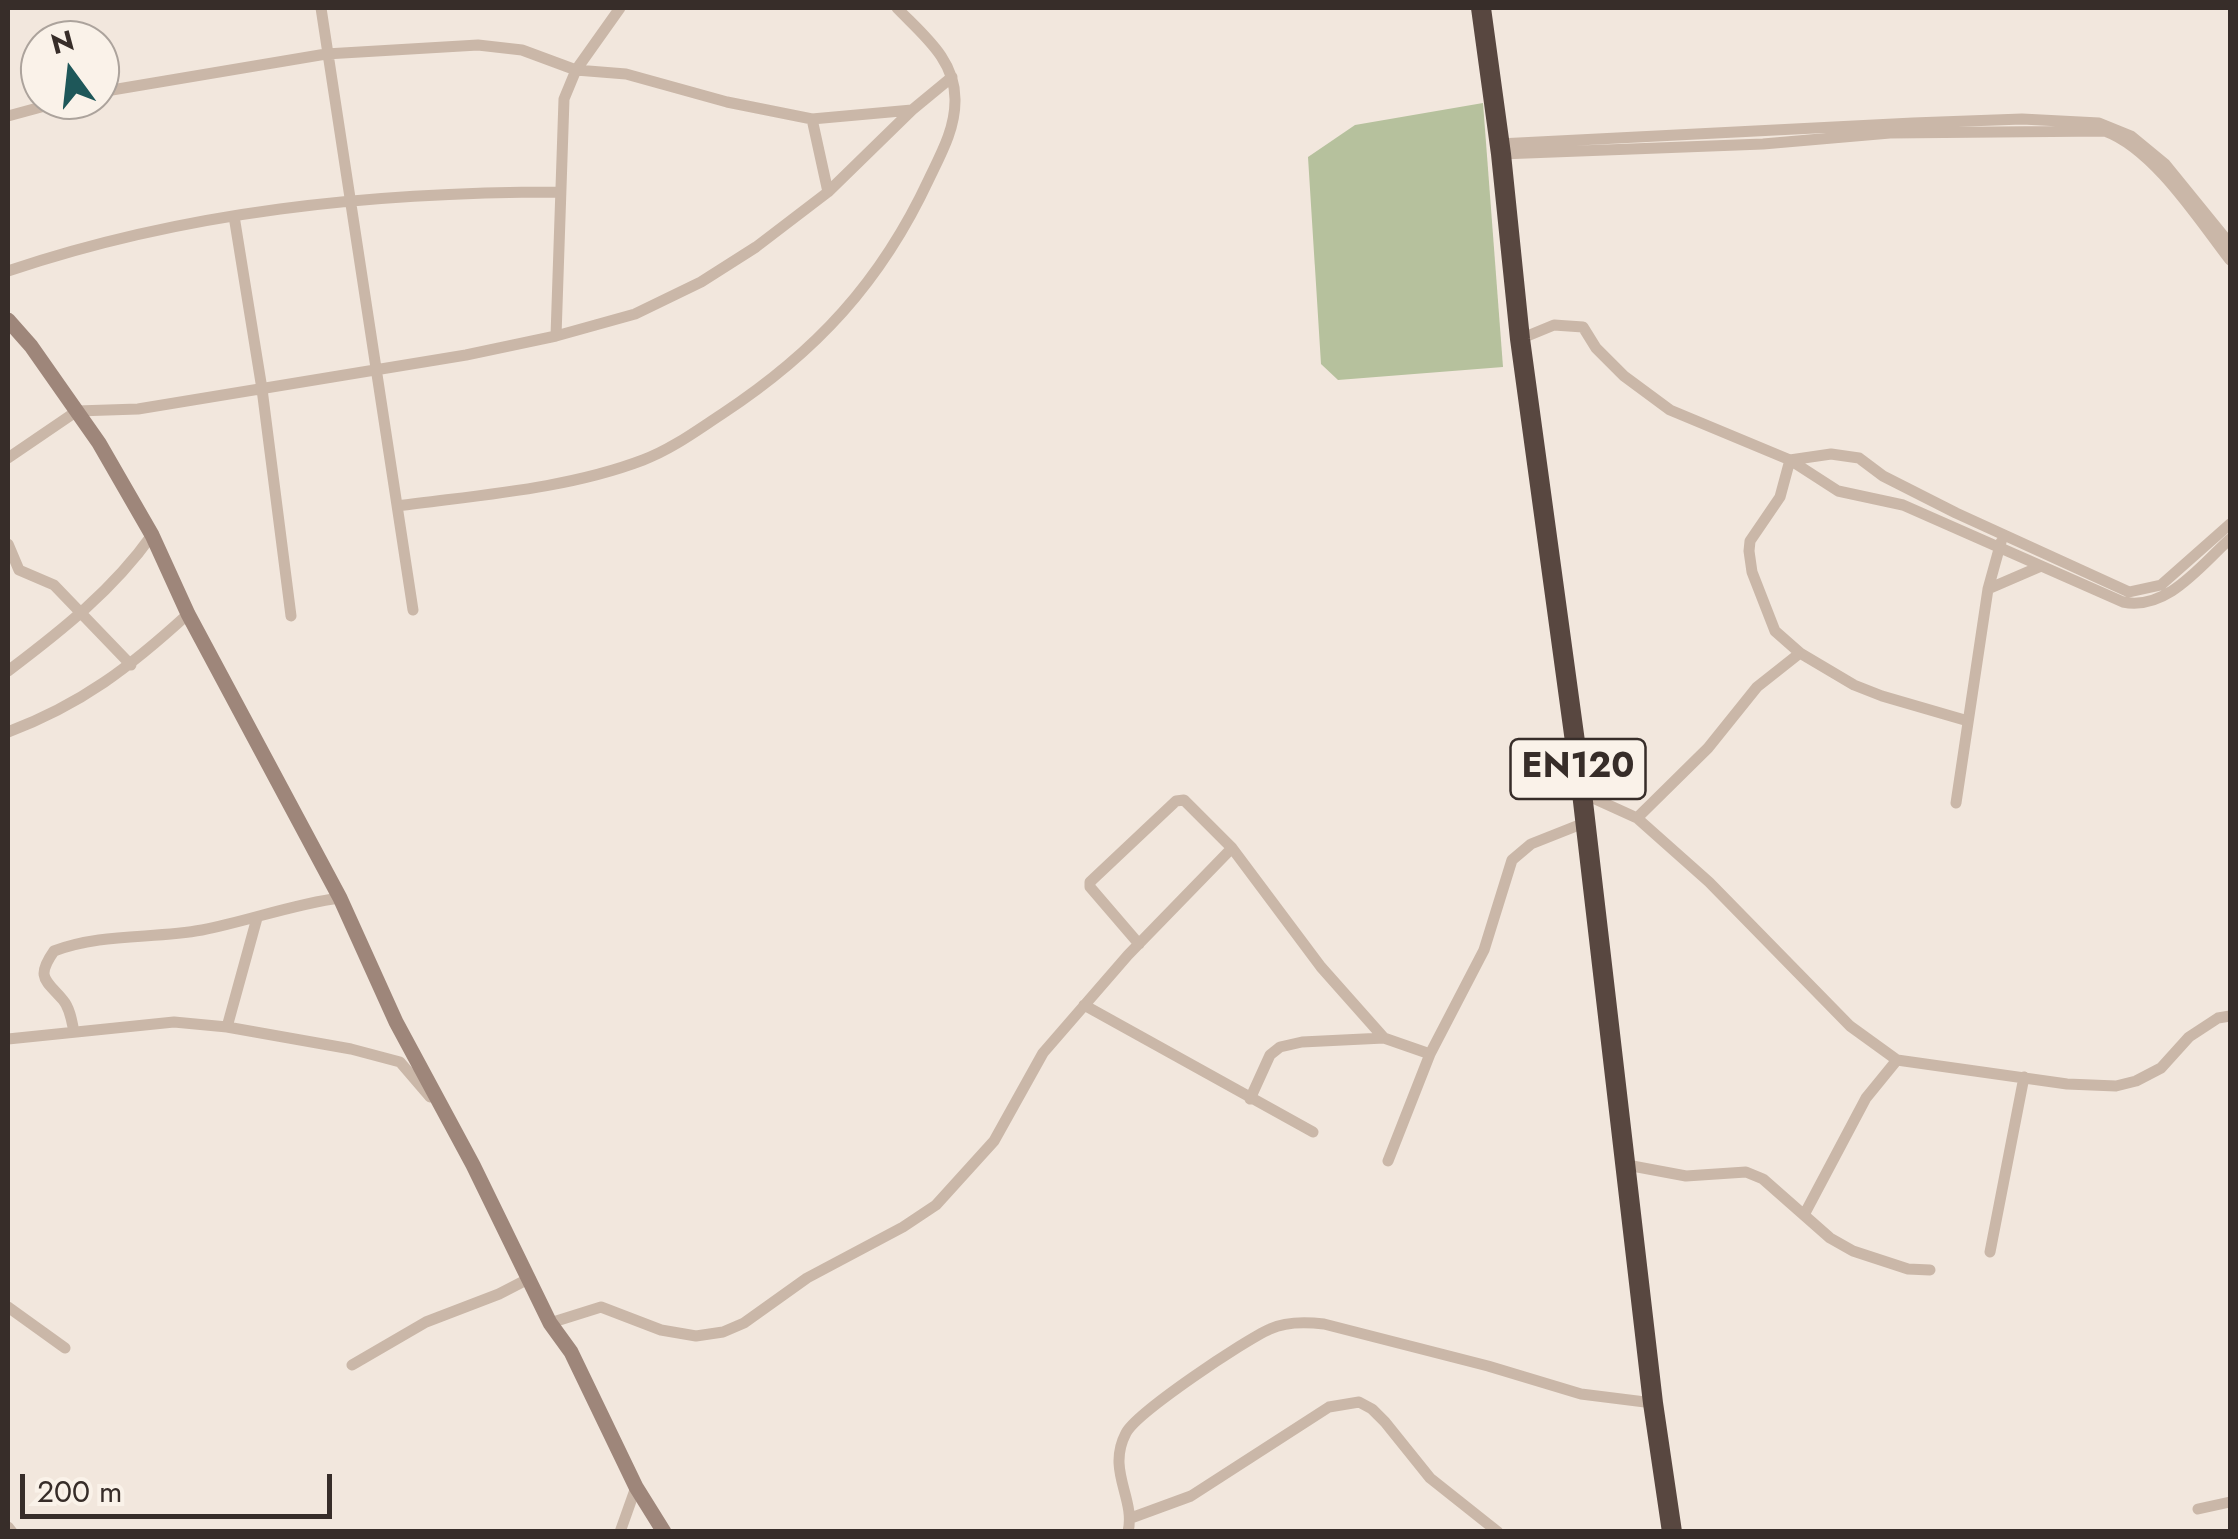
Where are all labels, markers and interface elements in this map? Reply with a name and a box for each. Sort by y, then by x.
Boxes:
north arrow [20,20,120,120]
text: N [47,20,79,65]
road number: EN120 [1510,739,1646,799]
scale bar [25,1454,338,1516]
text: 200 m [37,1470,122,1513]

